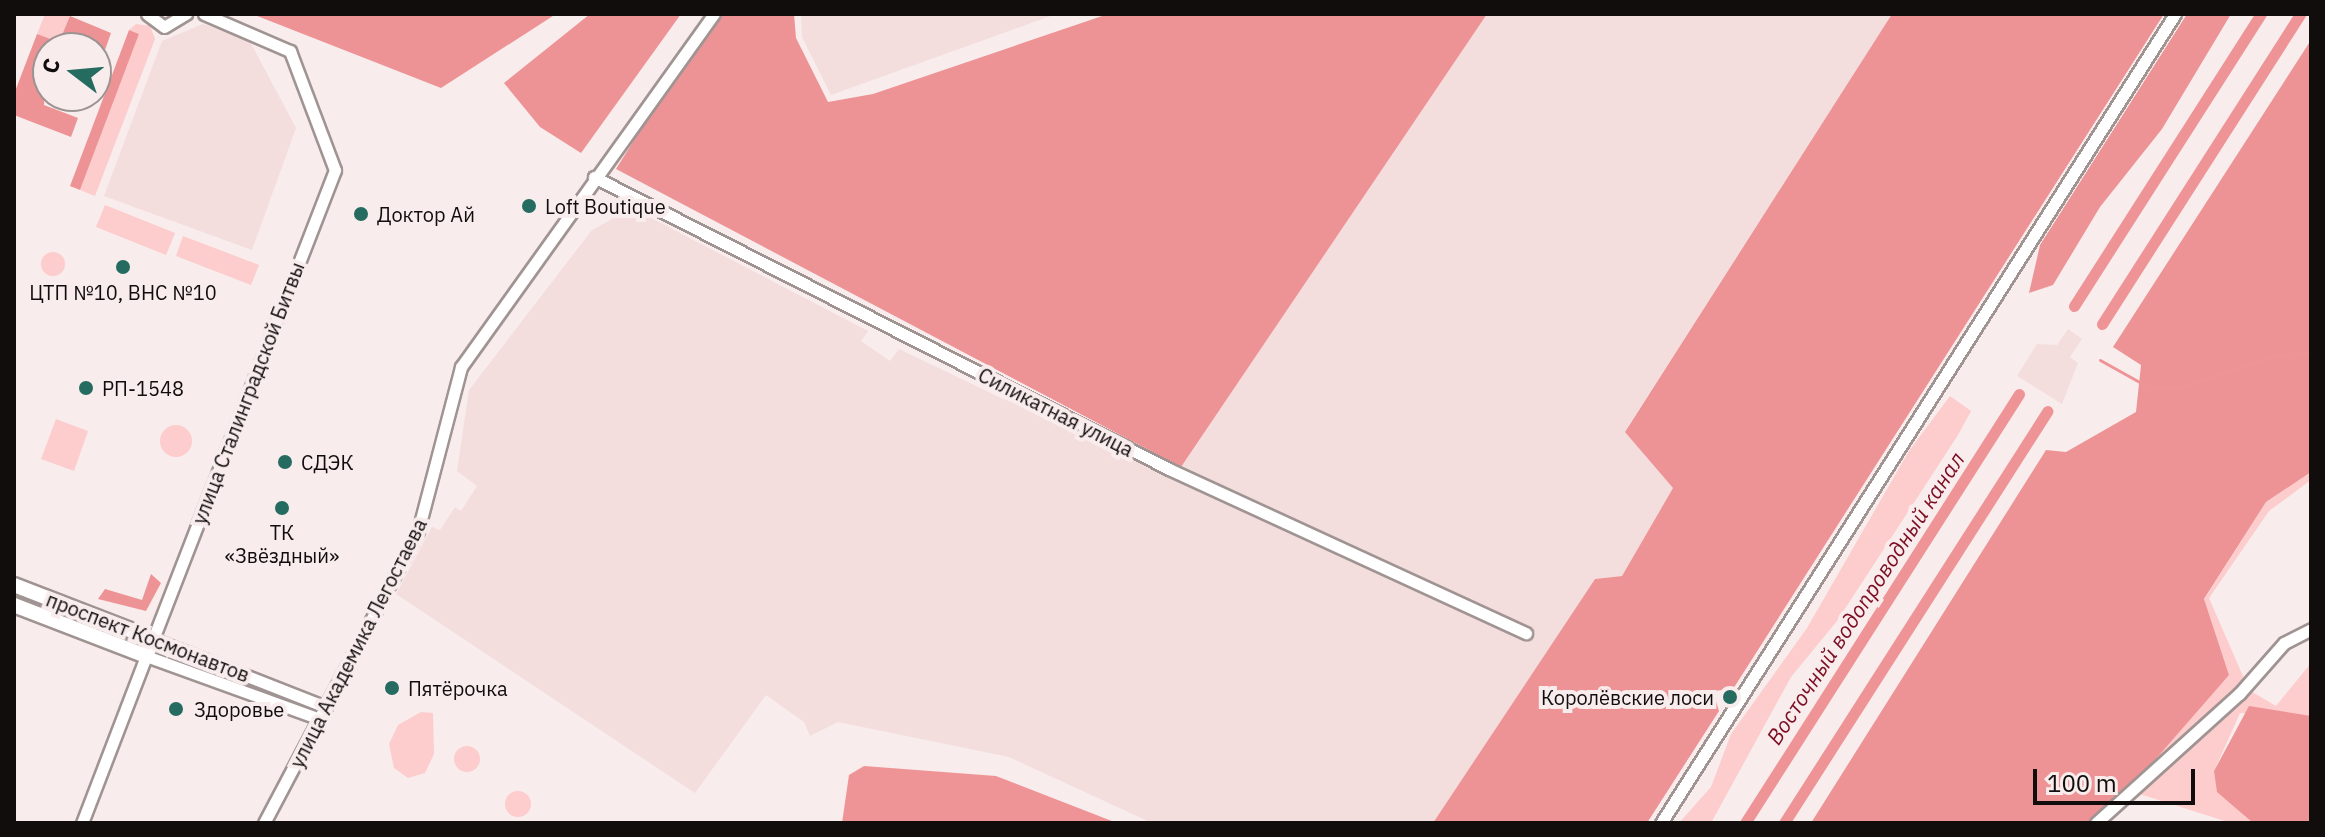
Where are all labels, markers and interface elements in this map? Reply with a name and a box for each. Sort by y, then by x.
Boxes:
north arrow [32,32,112,112]
text: С [34,55,66,77]
place label: Loft Boutique [545,194,666,218]
marker: Loft Boutique [520,197,538,215]
place label: Доктор Ай [377,202,475,226]
marker: Доктор Ай [352,205,370,223]
marker: ЦТП №10, ВНС №10 [114,258,132,276]
street label: улица Сталинградской Битвы [187,259,309,527]
place label: ЦТП №10, ВНС №10 [29,280,217,304]
street label: Силикатная улица [974,362,1138,462]
place label: РП-1548 [102,376,184,400]
marker: РП-1548 [77,379,95,397]
water label: Восточный водопроводный канал [1760,447,1970,749]
place label: СДЭК [301,450,354,474]
marker: СДЭК [276,453,294,471]
marker: ТК «Звёздный» [273,499,291,517]
street label: улица Академика Легостаева [285,514,431,772]
place label: ТК «Звёздный» [225,520,339,567]
street label: проспект Космонавтов [43,587,253,687]
place label: Пятёрочка [408,676,508,700]
marker: Пятёрочка [383,679,401,697]
place label: Королёвские лоси [1541,685,1714,709]
marker: Королёвские лоси [1721,688,1739,706]
place label: Здоровье [194,697,284,721]
marker: Здоровье [165,698,187,720]
scale bar [2037,753,2199,803]
text: 100 m [2047,767,2117,799]

